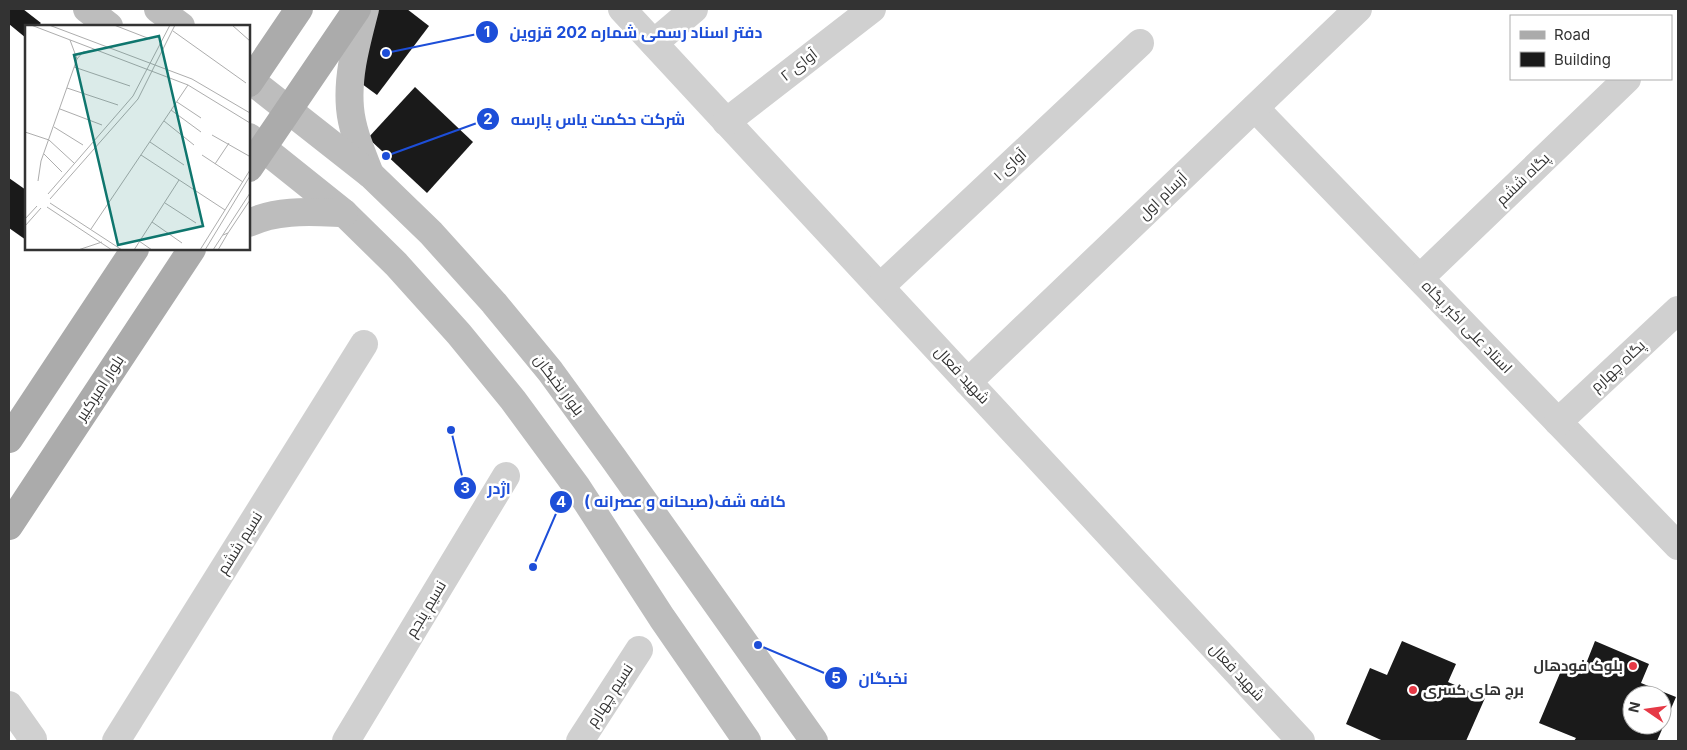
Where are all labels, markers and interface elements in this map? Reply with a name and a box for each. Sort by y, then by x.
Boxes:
legend [1510,15,1672,80]
callout: دفتر اسناد رسمی شماره 202 قزوین [474,17,772,48]
text: 1 [484,22,490,41]
text: دفتر اسناد رسمی شماره 202 قزوین [510,22,762,42]
inset map [25,25,250,250]
text: Road [1554,25,1590,44]
street label: آوای ۲ [776,44,822,86]
text: Building [1554,50,1611,69]
callout: شرکت حکمت یاس پارسه [475,104,695,135]
text: 2 [483,109,493,128]
text: شرکت حکمت یاس پارسه [511,109,685,131]
street label: آوای ۱ [989,145,1031,185]
street label: پگاه ششم [1492,148,1554,210]
street label: آرسام اول [1134,168,1192,224]
street label: استاد علی اکبر پگاه [1417,276,1517,378]
street label: پگاه چهارم [1586,335,1650,397]
street label: شهید فعال [930,342,994,408]
street label: بلوار نخبگان [529,350,589,420]
street label: بلوار امیرکبیر [71,351,128,425]
callout: اژدر [453,472,521,503]
text: 3 [460,478,470,497]
text: اژدر [486,478,511,498]
callout: کافه شف(صبحانه و عصرانه ) [549,486,796,517]
text: کافه شف(صبحانه و عصرانه ) [584,491,786,511]
text: 4 [556,492,566,511]
street label: نسیم ششم [213,508,267,578]
street label: نسیم پنجم [401,577,451,641]
street label: شهید فعال [1205,639,1269,705]
place label: بلوک فودهال [1533,656,1623,675]
street label: نسیم چهارم [582,660,638,730]
marker: بلوک فودهال [1627,660,1639,672]
callout: نخبگان [823,663,918,694]
text: 5 [831,668,841,687]
text: نخبگان [858,668,908,688]
place label: برج های کسری [1423,680,1524,700]
marker: برج های کسری [1407,684,1419,696]
north arrow [1622,685,1672,735]
text: N [1624,700,1643,714]

